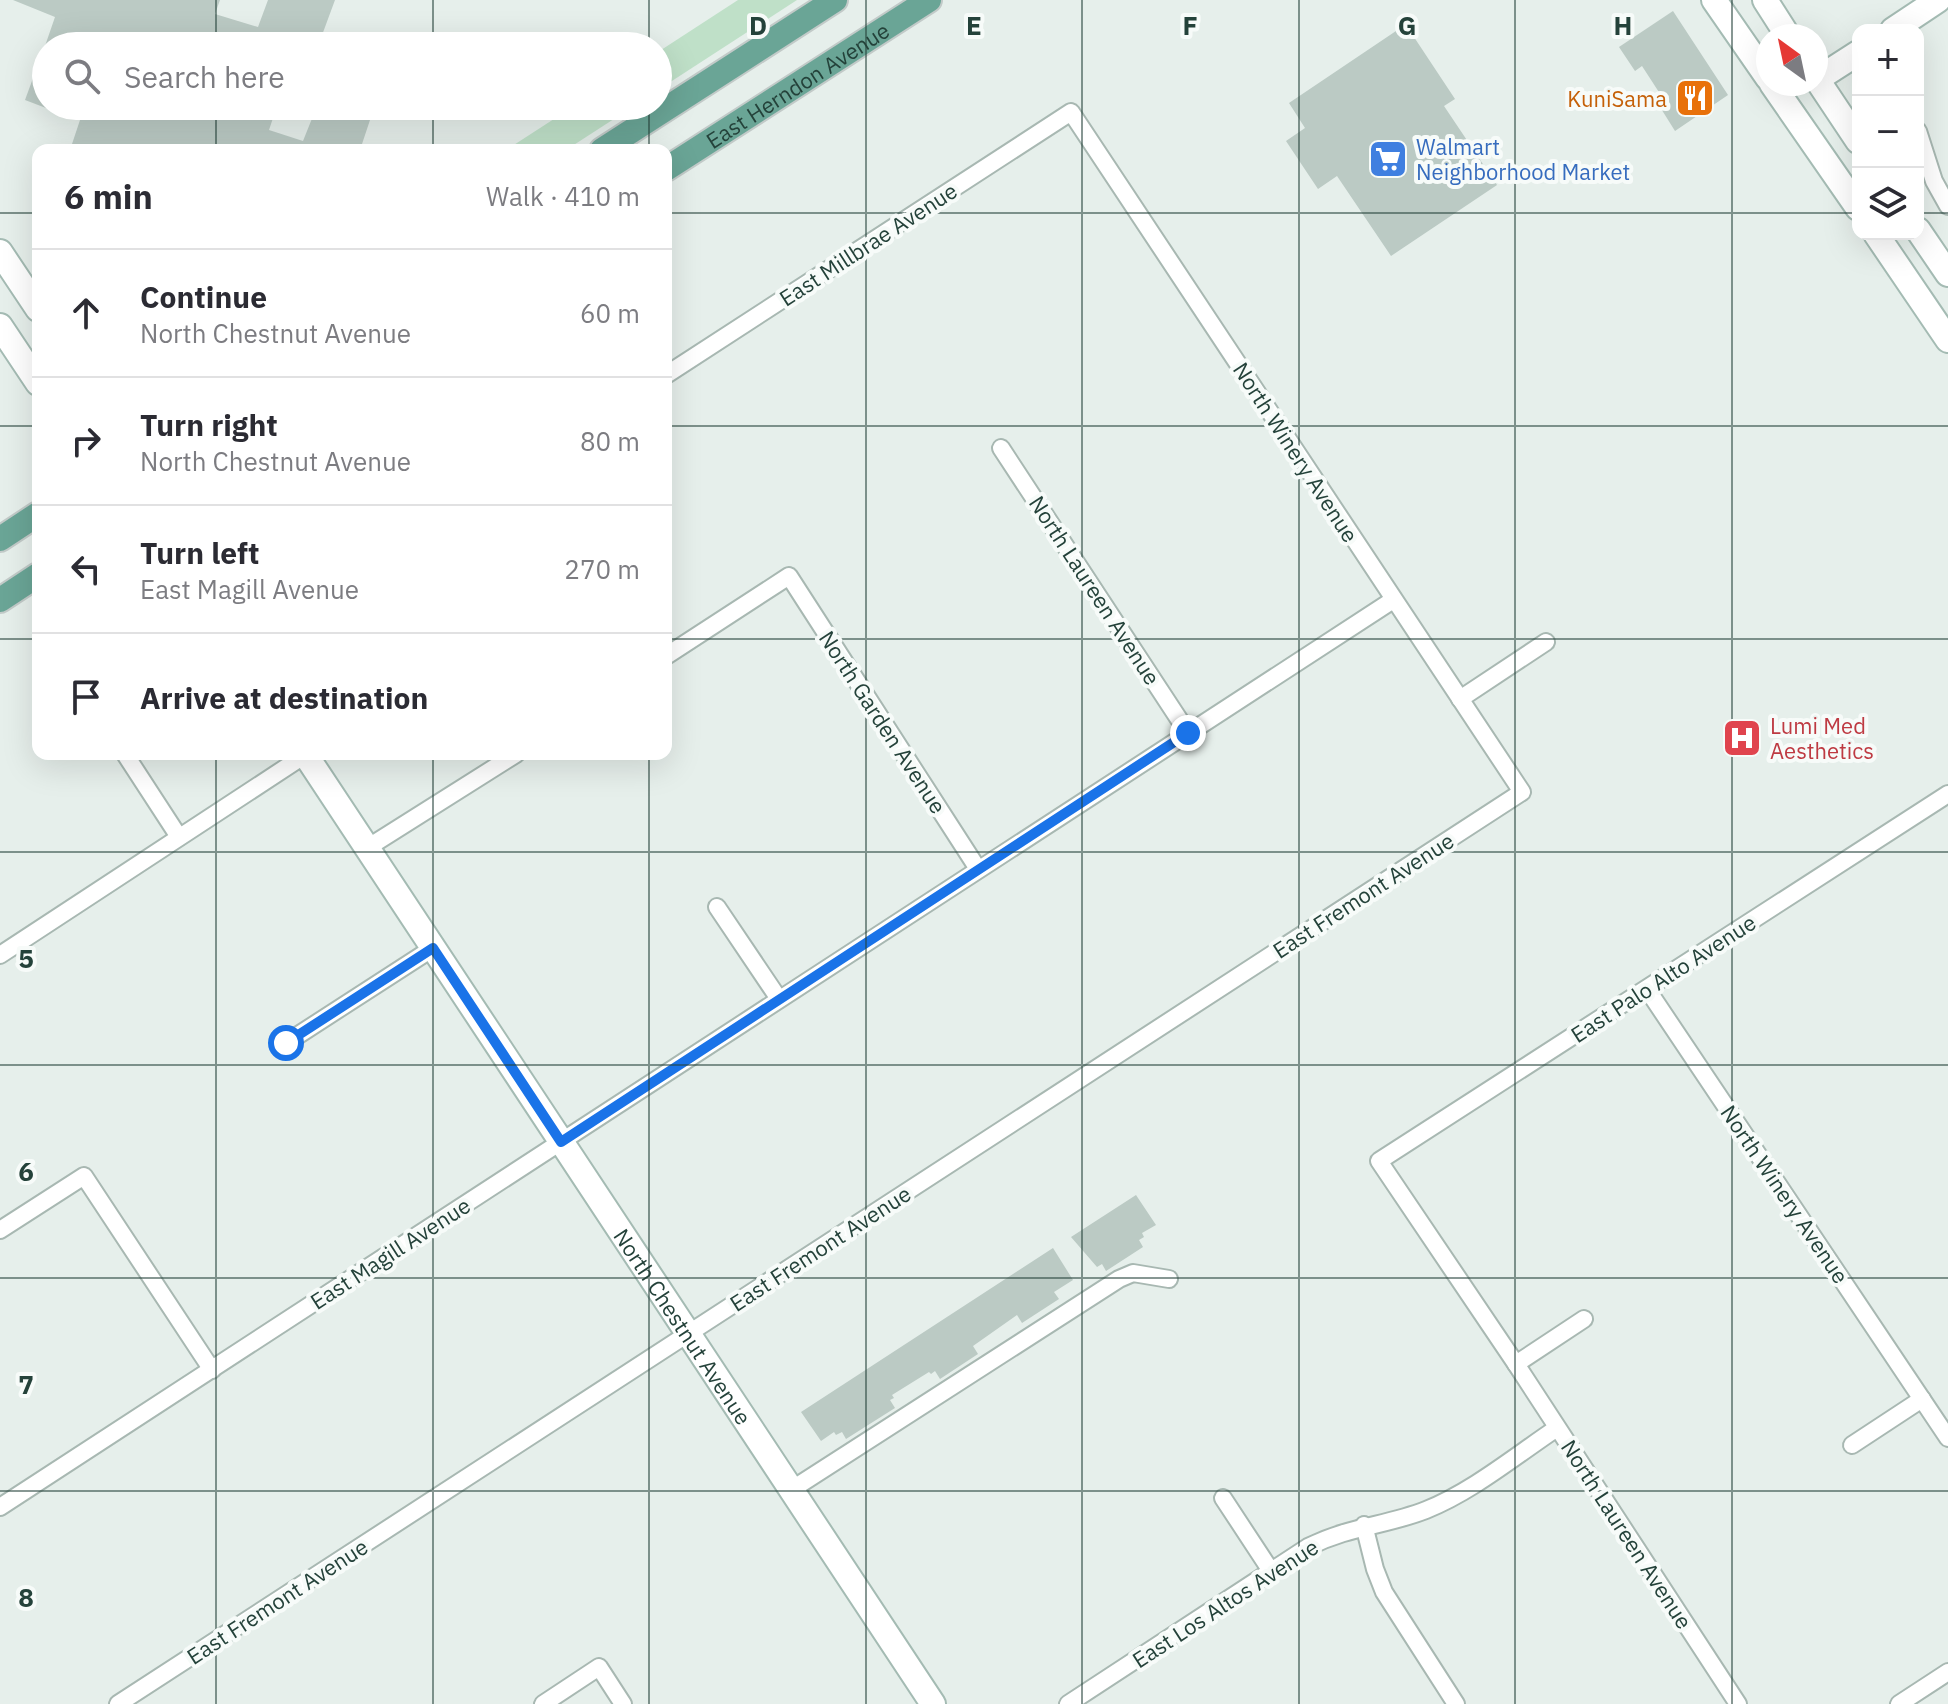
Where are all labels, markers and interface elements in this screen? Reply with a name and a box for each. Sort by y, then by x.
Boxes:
text: D [749,8,767,42]
text: E [966,8,982,42]
text: F [1182,8,1198,42]
text: G [1398,8,1416,42]
text: H [1614,8,1632,42]
street label: East Herndon Avenue [700,15,894,154]
north arrow [1756,24,1828,96]
map controls [1852,24,1924,240]
button: + [1852,24,1924,96]
search box [32,32,672,120]
icon: search [60,54,104,98]
text: Search here [124,57,285,96]
restaurant icon: KuniSama [1674,77,1716,119]
place label: KuniSama [1567,84,1667,113]
button: − [1852,96,1924,168]
place label: Walmart Neighborhood Market [1416,132,1630,186]
supermarket icon: Walmart Neighborhood Market [1367,138,1409,180]
button: layers [1852,168,1924,240]
text: 6 min [64,174,153,218]
street label: East Millbrae Avenue [774,176,962,312]
text: Walk · 410 m [486,179,640,213]
text: Continue [140,277,267,316]
icon: ahead [64,291,108,335]
text: 60 m [580,296,640,330]
text: North Chestnut Avenue [140,316,411,350]
street label: North Winery Avenue [1227,356,1365,548]
text: Turn right [140,405,278,444]
icon: right [64,419,108,463]
text: 80 m [580,424,640,458]
text: North Chestnut Avenue [140,444,411,478]
street label: North Laureen Avenue [1023,490,1167,690]
text: Turn left [140,533,259,572]
icon: left [64,547,108,591]
text: 270 m [564,552,640,586]
text: East Magill Avenue [140,572,359,606]
street label: North Garden Avenue [813,625,953,819]
icon: arrive [64,675,108,719]
text: Arrive at destination [140,678,428,717]
place label: Lumi Med Aesthetics [1770,711,1874,765]
route end [1170,715,1206,751]
hospital icon: Lumi Med Aesthetics [1721,717,1763,759]
street label: East Fremont Avenue [1267,826,1459,964]
street label: East Palo Alto Avenue [1565,907,1761,1049]
text: 5 [18,941,34,975]
route start [268,1025,304,1061]
street label: North Winery Avenue [1715,1099,1855,1289]
text: 6 [18,1154,34,1188]
street label: East Fremont Avenue [724,1179,916,1317]
street label: East Magill Avenue [304,1190,476,1316]
street label: North Chestnut Avenue [608,1223,759,1430]
text: 7 [18,1367,34,1401]
street label: North Laureen Avenue [1555,1434,1699,1634]
street label: East Fremont Avenue [181,1532,373,1670]
street label: East Los Altos Avenue [1126,1532,1324,1674]
text: 8 [18,1580,34,1614]

